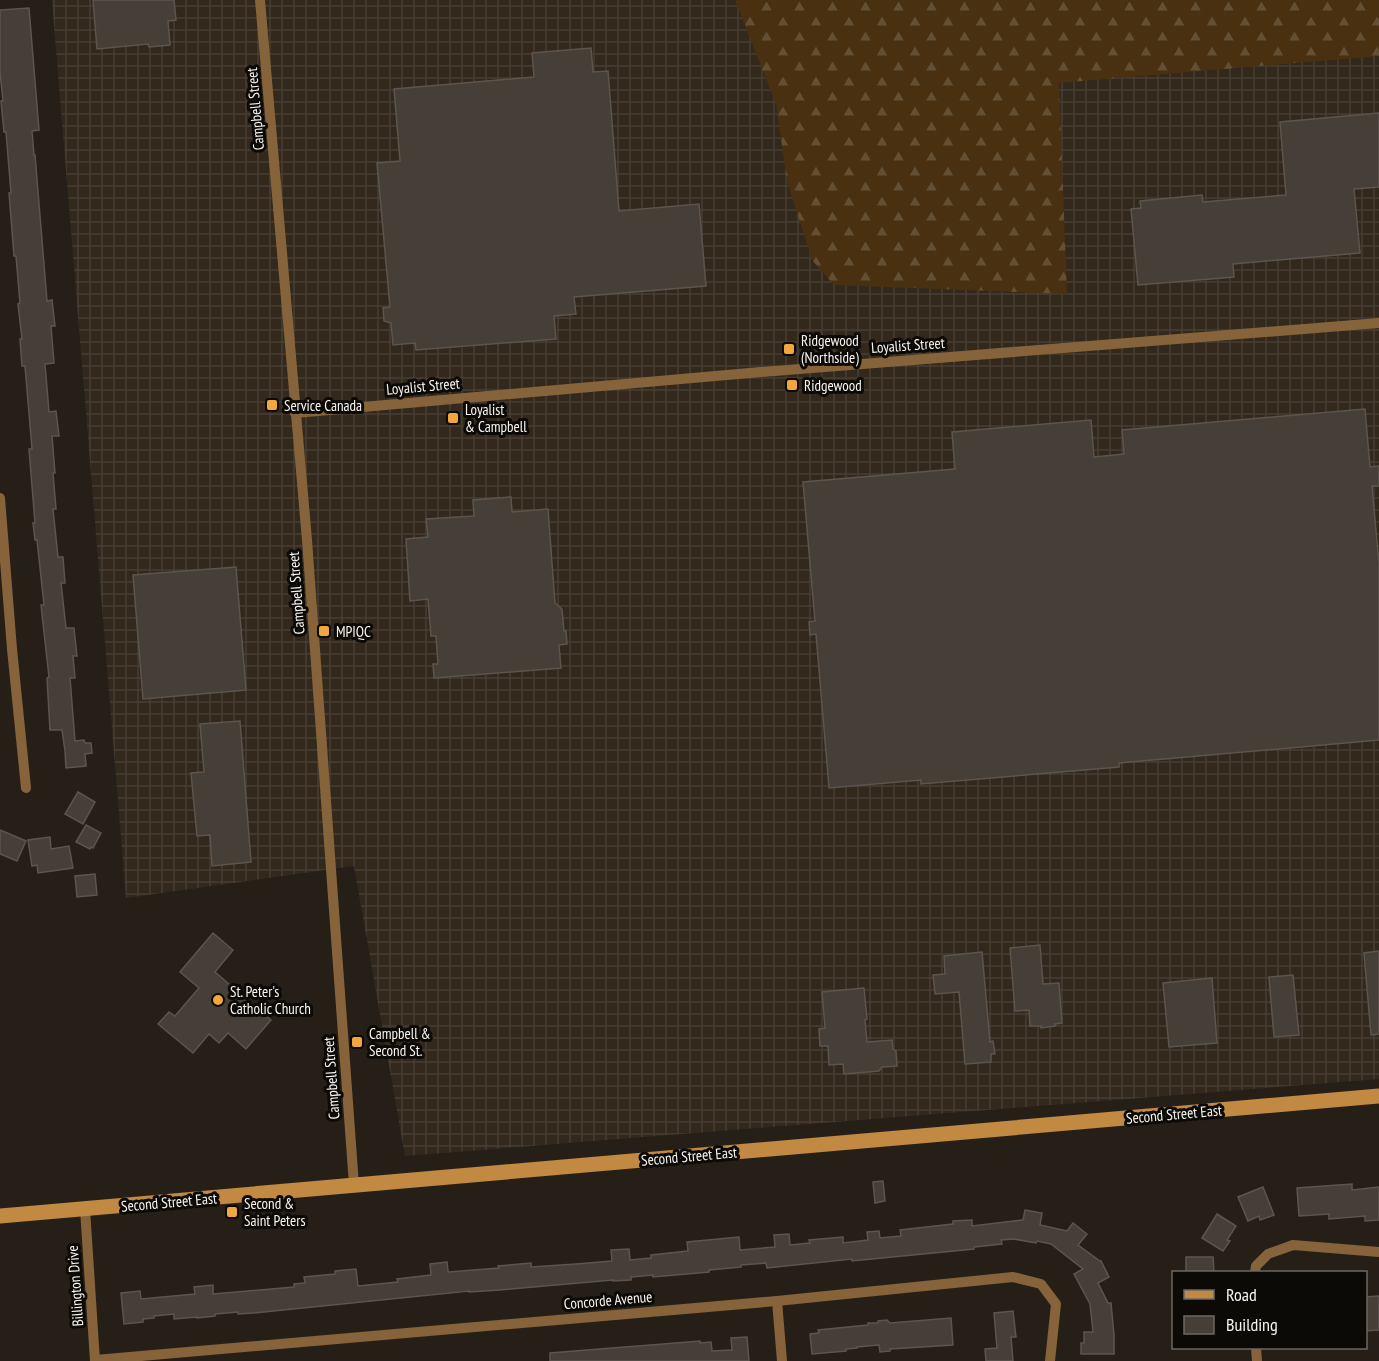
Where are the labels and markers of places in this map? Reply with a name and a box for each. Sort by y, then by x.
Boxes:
place label: Ridgewood (Northside) [801,331,859,367]
marker: Ridgewood (Northside) [782,342,796,356]
place label: Ridgewood [804,376,862,395]
marker: Ridgewood [785,378,799,392]
place label: Service Canada [284,396,362,415]
marker: Service Canada [265,398,279,412]
place label: Loyalist & Campbell [465,400,527,436]
marker: Loyalist & Campbell [446,411,460,425]
place label: MPIQC [336,622,371,641]
marker: MPIQC [317,624,331,638]
place label: St. Peter's Catholic Church [230,982,311,1018]
marker: St. Peter's Catholic Church [211,993,225,1007]
place label: Campbell & Second St. [369,1024,431,1060]
marker: Campbell & Second St. [350,1035,364,1049]
place label: Second & Saint Peters [244,1194,305,1230]
marker: Second & Saint Peters [225,1205,239,1219]

